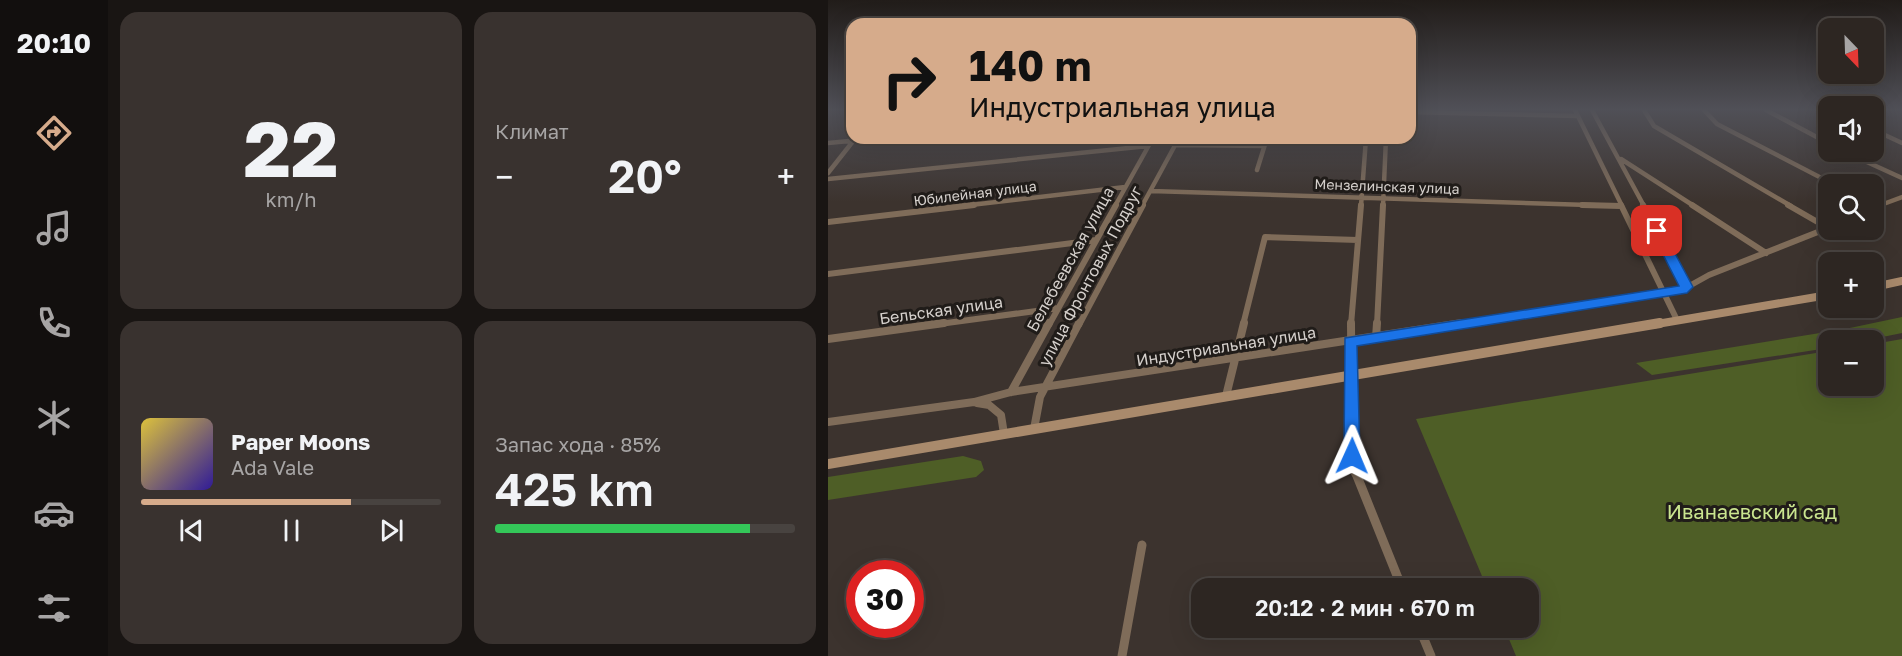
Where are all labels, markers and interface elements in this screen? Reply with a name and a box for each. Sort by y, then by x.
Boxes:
north arrow [1818,18,1884,84]
map controls [1818,18,1884,396]
text: 20:10 [17,27,91,59]
text: 140 m [969,40,1091,90]
icon: right [870,42,948,120]
text: Индустриальная улица [969,91,1276,123]
button: sound [1818,96,1884,162]
text: 22 [243,101,339,194]
icon: directions [33,112,75,154]
text: Климат [495,119,569,143]
text: 20° [608,149,682,203]
text: − [495,157,513,196]
text: + [777,157,795,196]
button: search [1818,174,1884,240]
street label: Мензелинская улица [1314,175,1460,197]
street label: Юбилейная улица [912,177,1038,209]
street label: улица Фронтовых Подруг [1034,182,1146,370]
street label: Белебеевская улица [1022,183,1118,335]
text: km/h [266,187,316,211]
pin [1631,205,1682,256]
icon: music [33,207,75,249]
icon: arrive [1640,214,1673,247]
button: + [1818,252,1884,318]
street label: Бельская улица [878,291,1004,329]
icon: phone [33,302,75,344]
street label: Индустриальная улица [1135,322,1317,370]
button: − [1818,330,1884,396]
icon: climate [33,397,75,439]
position arrow [1320,424,1384,488]
text: Paper Moons [231,428,370,455]
text: Запас хода · 85% [495,432,661,456]
text: Ada Vale [231,455,314,479]
text: 425 km [495,462,654,516]
icon: car [33,492,75,534]
park label: Иванаевский сад [1667,499,1837,523]
icon: previous [175,514,208,547]
icon: pause [275,514,308,547]
icon: next [375,514,408,547]
speed limit sign: 30 [846,560,924,638]
icon: filters [33,587,75,629]
text: 20:12 · 2 мин · 670 m [1255,594,1475,621]

